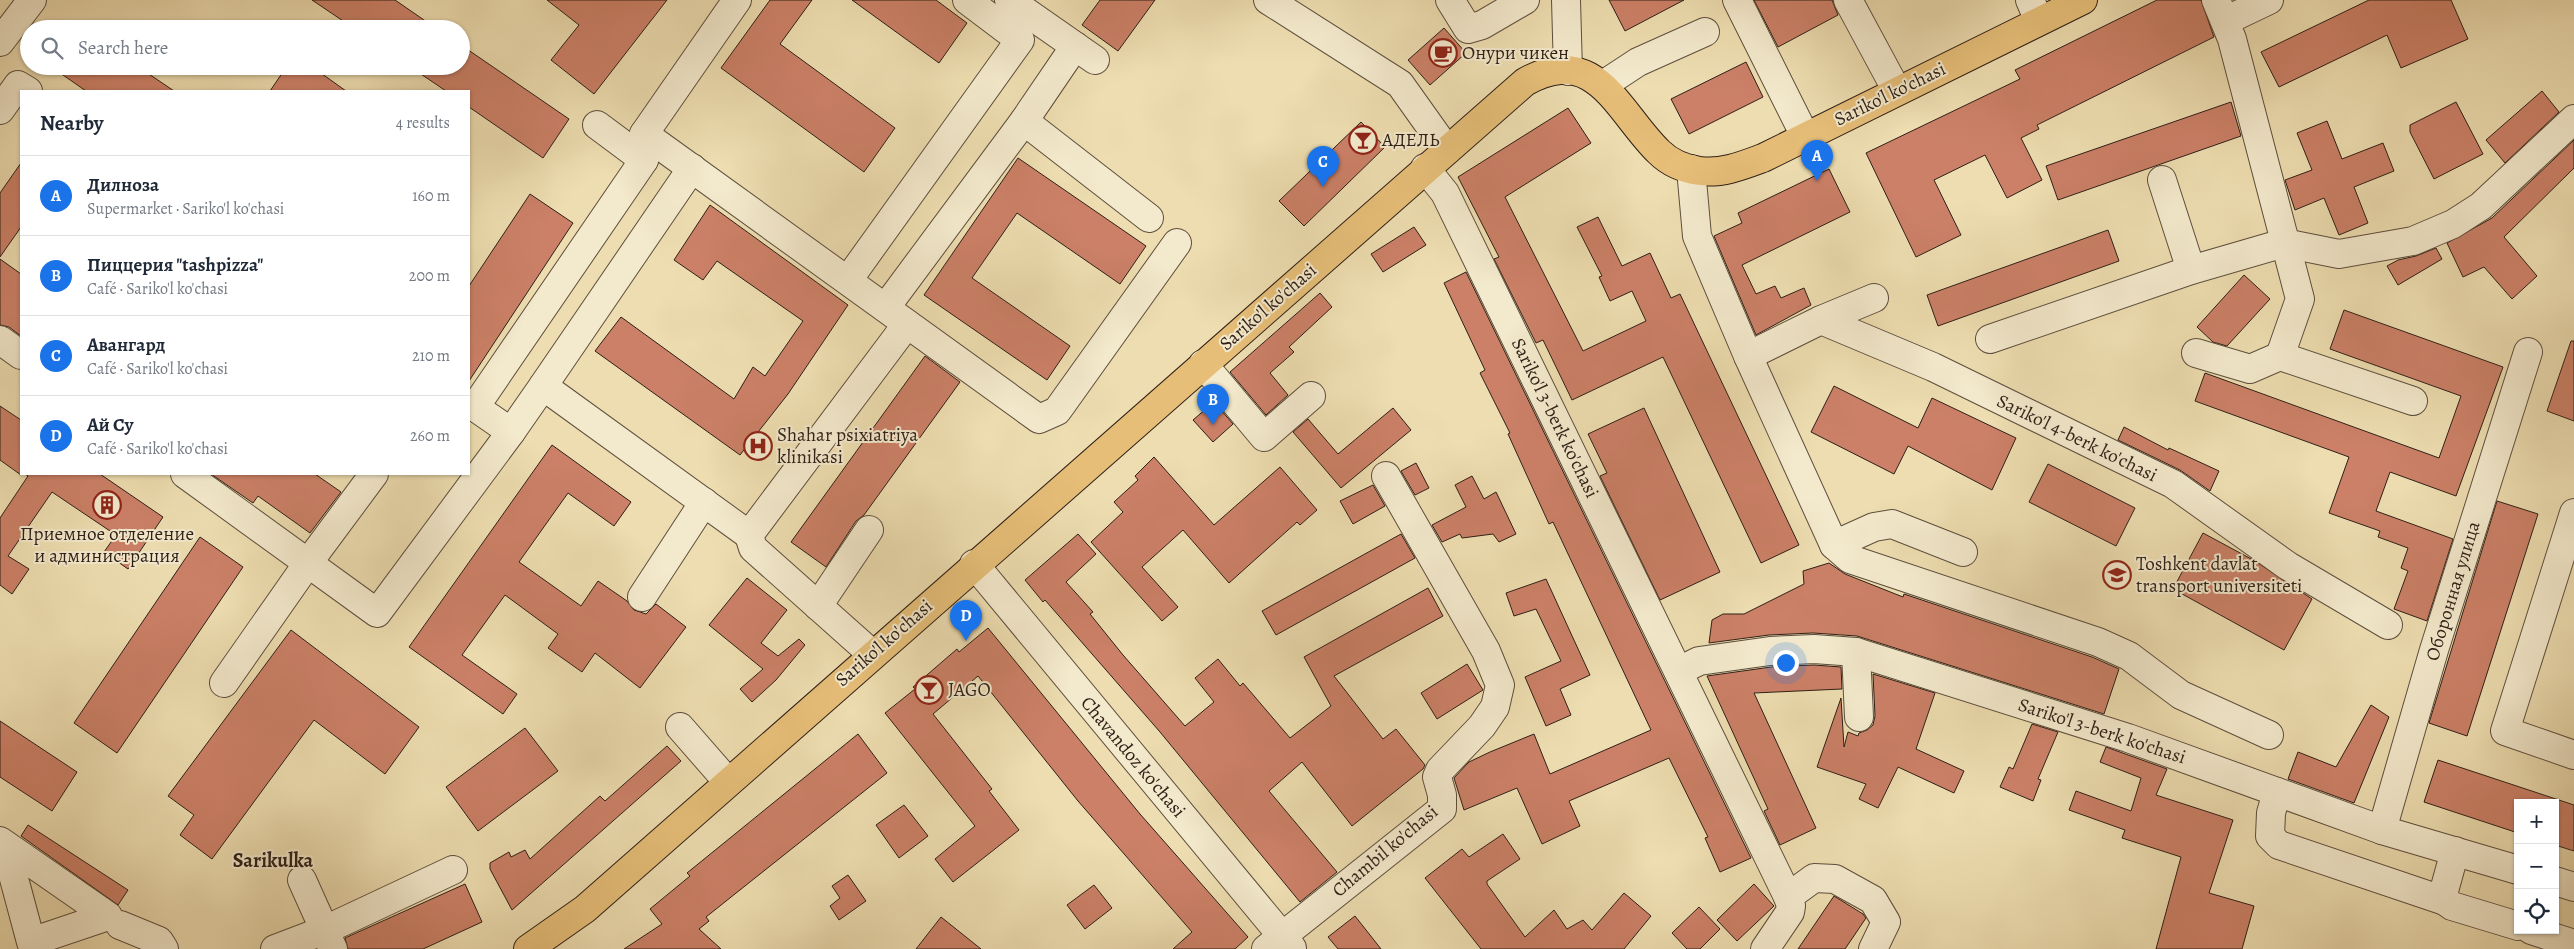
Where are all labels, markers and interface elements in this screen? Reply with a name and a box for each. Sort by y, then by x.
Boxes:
search box [20,20,470,75]
icon: search [38,34,66,62]
text: Search here [78,35,168,61]
cafe icon: Онури чикен [1428,38,1458,68]
place label: Онури чикен [1462,40,1569,66]
street label: Sariko'l ko'chasi [1830,56,1950,132]
text: Nearby [40,109,103,137]
text: 4 results [396,112,450,134]
bar icon: АДЕЛЬ [1348,125,1378,155]
place label: АДЕЛЬ [1381,127,1440,153]
pin: A [1801,140,1833,181]
pin: C [1307,146,1339,187]
text: Дилноза [87,172,159,198]
text: A [51,185,61,207]
text: 160 m [412,185,450,207]
text: Supermarket · Sariko'l ko'chasi [87,198,284,220]
text: Пиццерия "tashpizza" [87,252,263,278]
street label: Sariko'l ko'chasi [1214,257,1322,357]
text: B [51,265,61,287]
text: 200 m [409,265,450,287]
text: Café · Sariko'l ko'chasi [87,278,228,300]
text: Авангард [87,332,165,358]
street label: Sariko'l 3-berk ko'chasi [1505,334,1605,502]
text: C [51,345,61,367]
text: 210 m [412,345,450,367]
text: Café · Sariko'l ko'chasi [87,358,228,380]
pin: B [1197,384,1229,425]
street label: Sariko'l 4-berk ko'chasi [1992,388,2162,488]
text: Ай Су [87,412,134,438]
place label: Shahar psixiatriya klinikasi [777,422,918,470]
text: D [50,425,62,447]
text: 260 m [410,425,450,447]
hospital icon: Shahar psixiatriya klinikasi [743,431,773,461]
text: Café · Sariko'l ko'chasi [87,438,228,460]
building icon: Приемное отделение и администрация [92,490,122,520]
street label: Оборонная улица [2419,518,2487,664]
place label: Приемное отделение и администрация [20,521,194,569]
place label: Toshkent davlat transport universiteti [2136,551,2302,599]
school or university icon: Toshkent davlat transport universiteti [2102,560,2132,590]
street label: Sariko'l ko'chasi [830,593,938,693]
pin: D [950,600,982,641]
your location [1773,650,1799,676]
bar icon: JAGO [914,675,944,705]
place label: JAGO [948,677,991,703]
street label: Chavandoz ko'chasi [1075,691,1191,823]
street label: Sariko'l 3-berk ko'chasi [2015,692,2189,770]
street label: Chambil ko'chasi [1327,799,1443,903]
map controls [2514,799,2559,934]
button: + [2514,799,2559,844]
button: − [2514,844,2559,889]
district label: Sarikulka [233,847,314,874]
button: locate [2514,889,2559,934]

